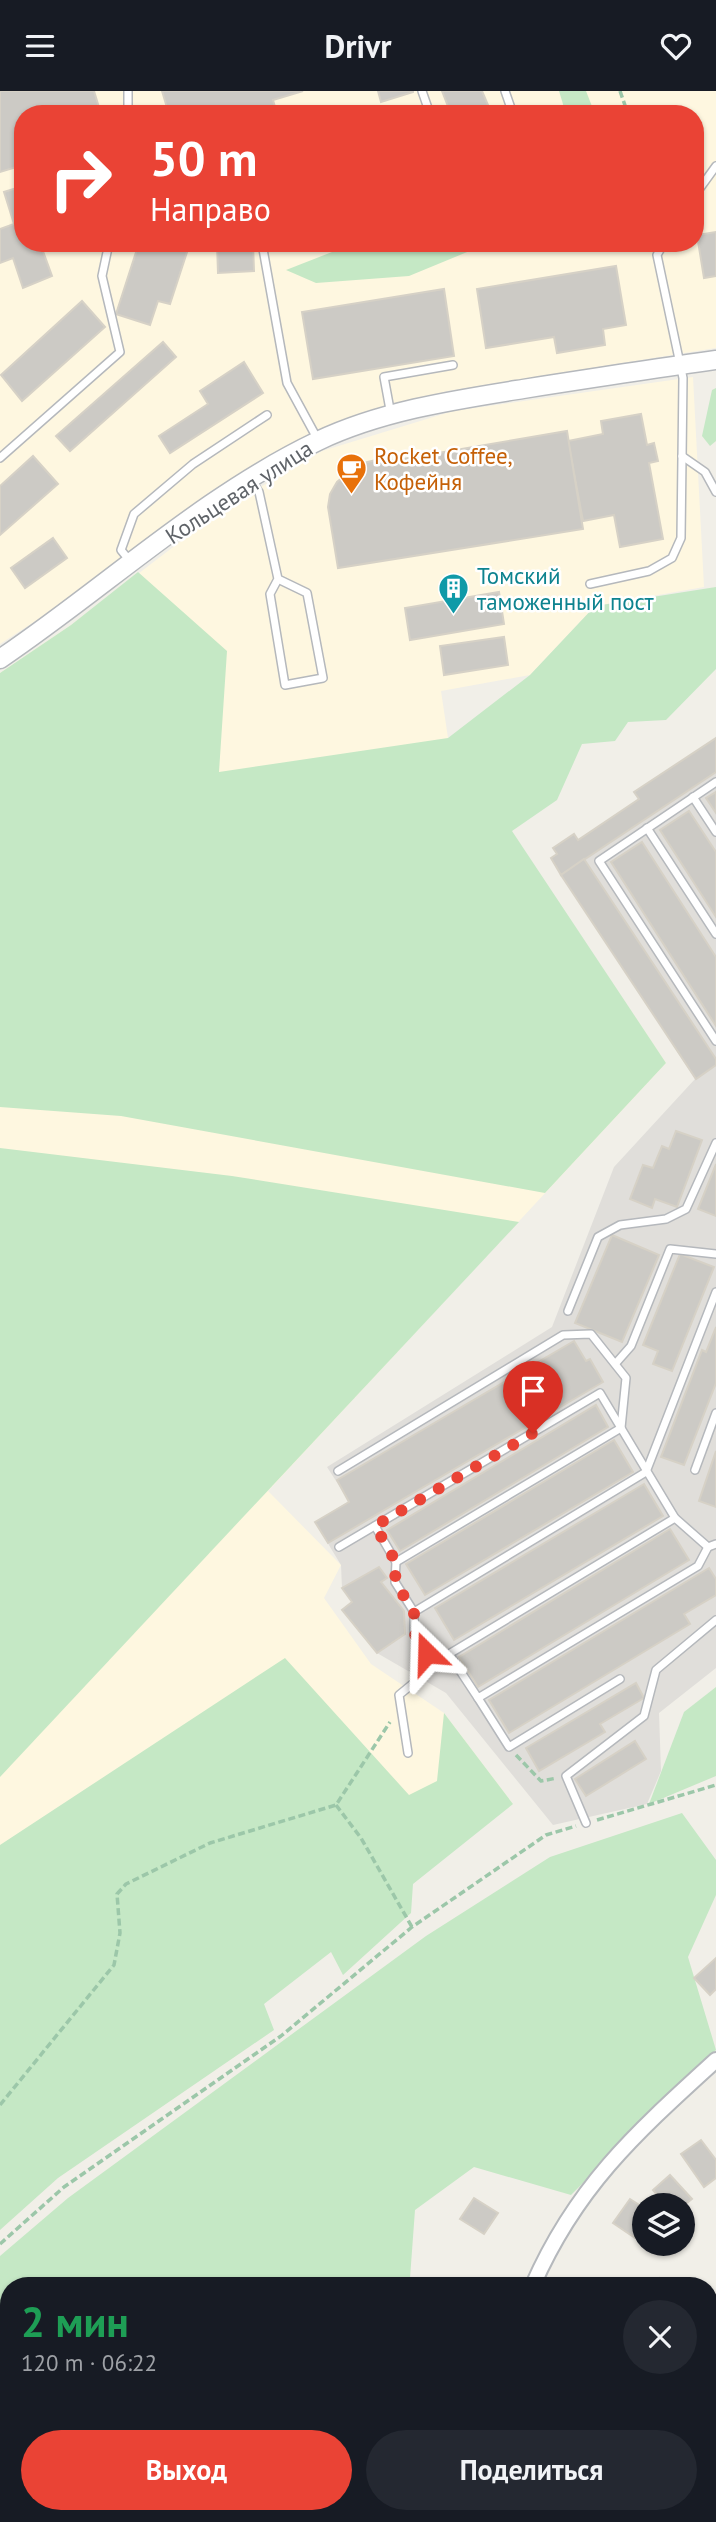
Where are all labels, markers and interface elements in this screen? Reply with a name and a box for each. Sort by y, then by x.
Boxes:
text: Drivr [324,25,392,67]
icon: menu [21,27,59,65]
icon: heart [657,27,695,65]
text: 50 m [150,126,257,190]
icon: right [35,133,126,224]
text: Направо [150,188,271,230]
street label: Кольцевая улица [160,433,318,550]
place label: Rocket Coffee, Кофейня [374,441,513,496]
cafe icon: Rocket Coffee, Кофейня [334,452,368,496]
place label: Томский таможенный пост [477,561,655,616]
building icon: Томский таможенный пост [437,572,471,616]
pin [503,1361,563,1433]
icon: arrive [514,1372,552,1410]
position arrow [390,1616,464,1690]
map controls [632,2193,695,2256]
button: layers [632,2193,695,2256]
text: 2 мин [21,2294,129,2349]
button: close [623,2300,697,2374]
text: 120 m · 06:22 [21,2348,157,2377]
button: Выход [21,2430,352,2510]
button: Поделиться [366,2430,697,2510]

